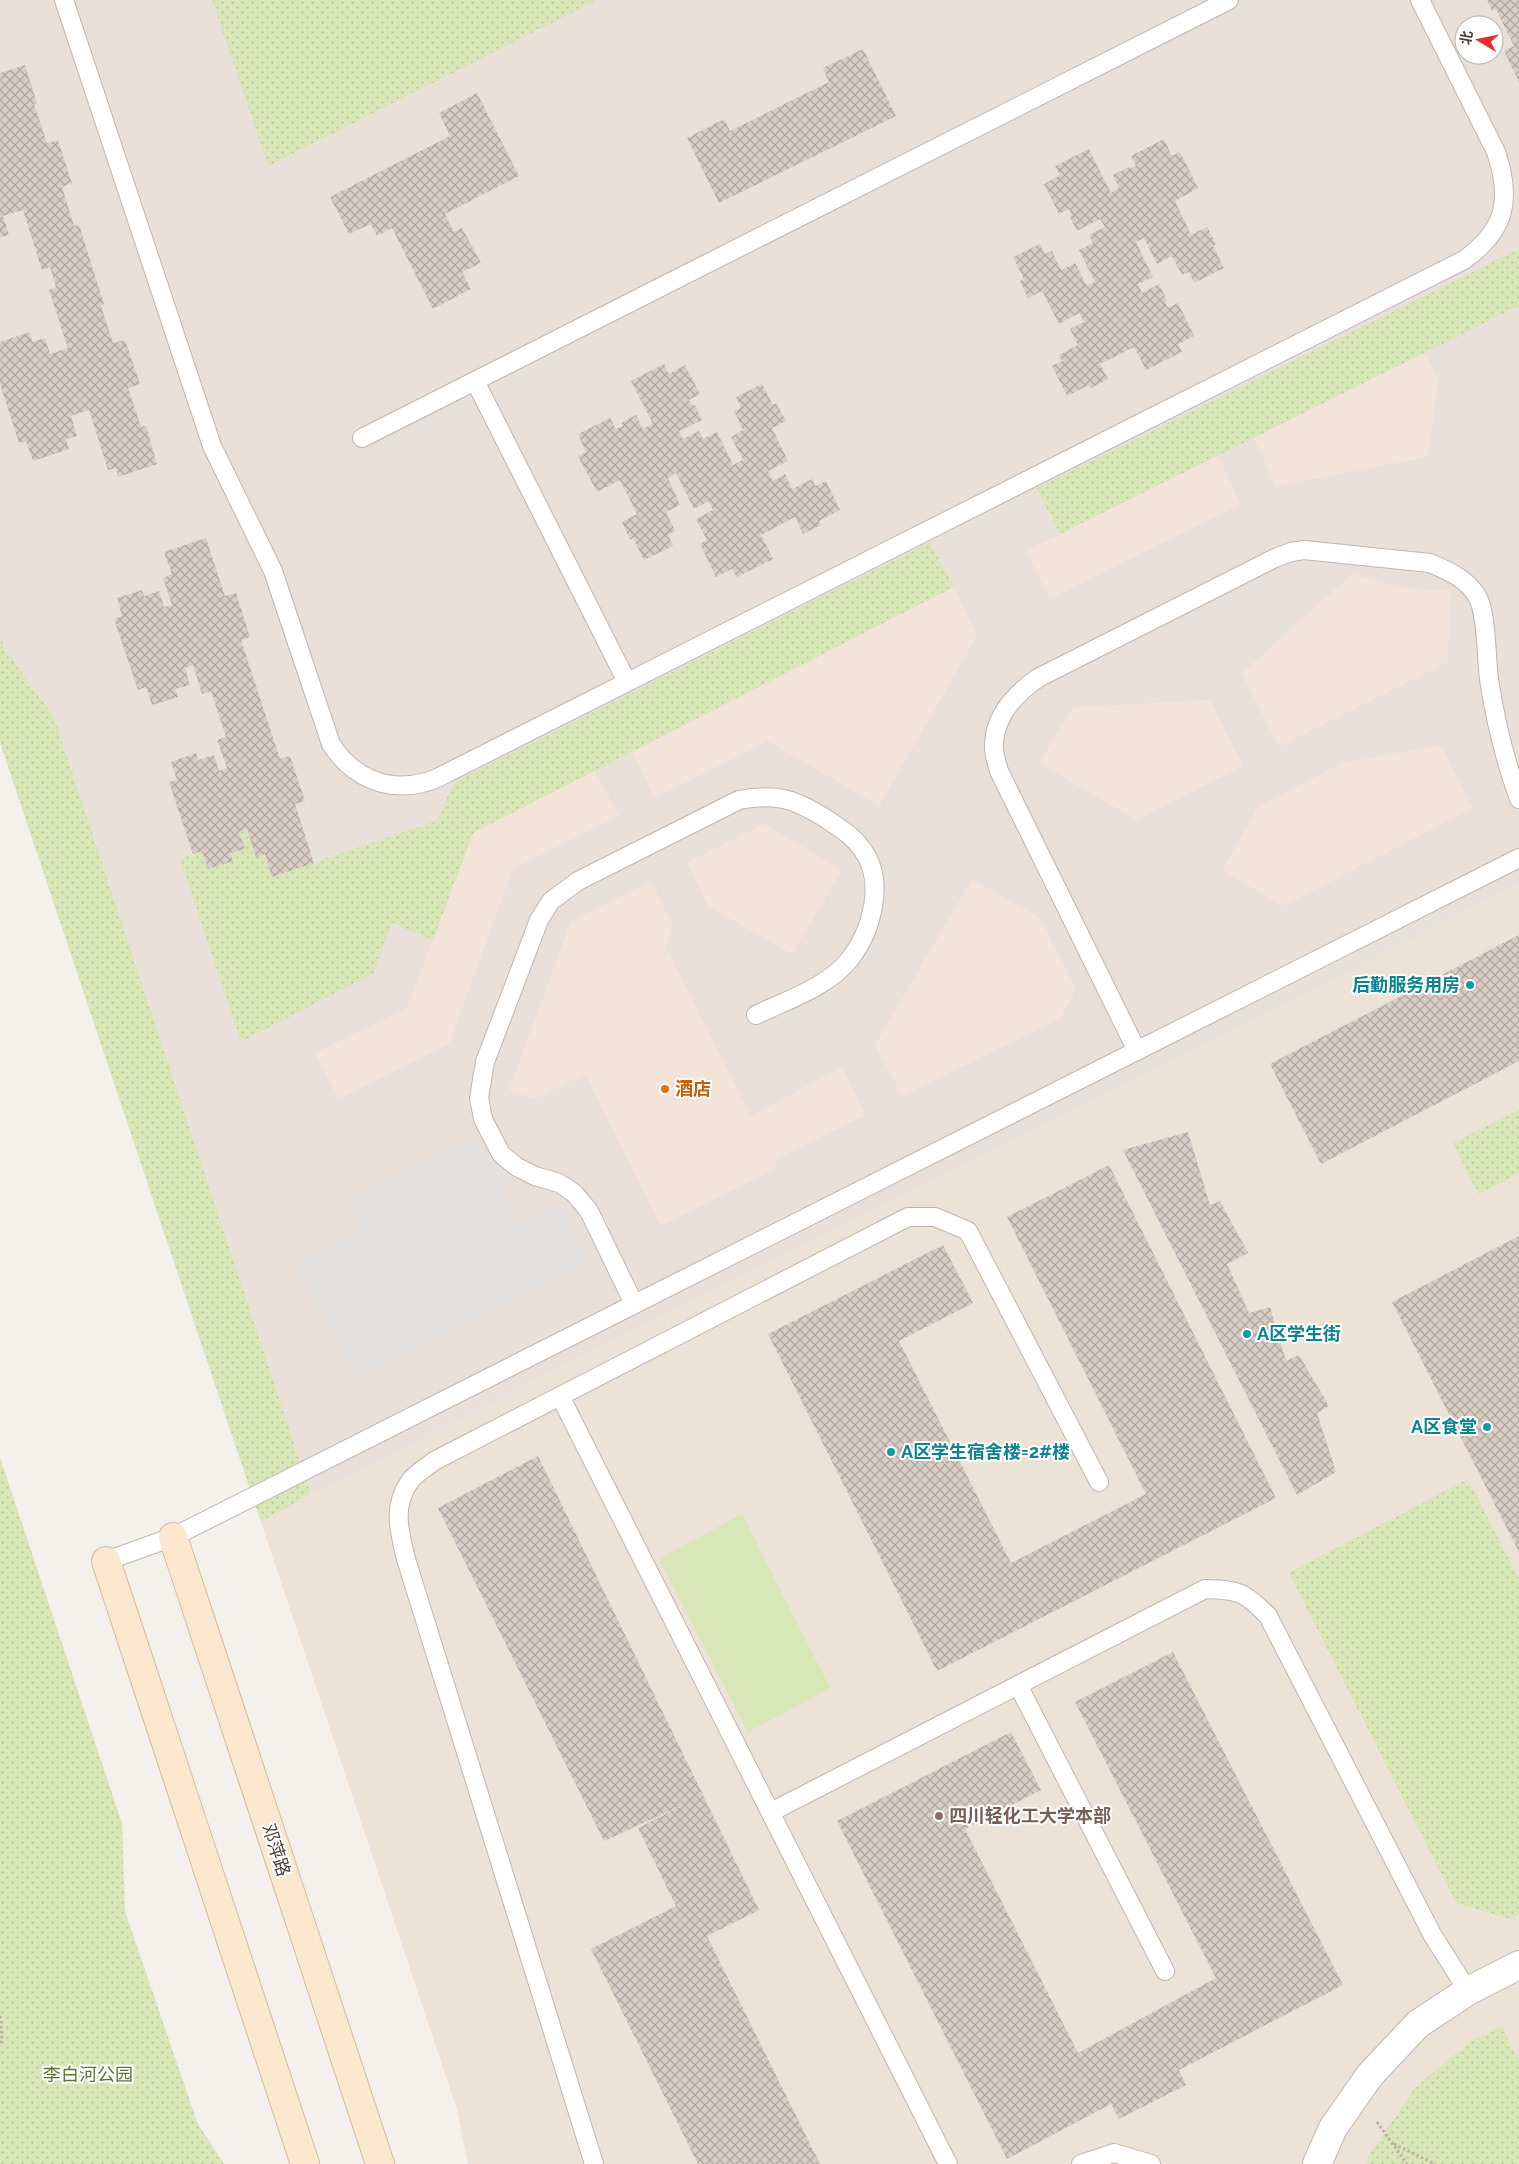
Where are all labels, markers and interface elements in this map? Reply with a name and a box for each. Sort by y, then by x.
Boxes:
north arrow [1454,15,1504,65]
text: 北 [1457,29,1475,46]
place label: 后勤服务用房 [1352,974,1460,995]
marker: 后勤服务用房 [1464,979,1476,991]
place label: 酒店 [675,1078,711,1099]
marker: 酒店 [659,1083,671,1095]
place label: A区学生街 [1257,1323,1341,1344]
marker: A区学生街 [1241,1328,1253,1340]
place label: A区食堂 [1411,1416,1477,1437]
marker: A区食堂 [1481,1421,1493,1433]
place label: A区学生宿舍楼=2#楼 [901,1441,1070,1462]
marker: A区学生宿舍楼=2#楼 [885,1446,897,1458]
place label: 四川轻化工大学本部 [949,1805,1111,1826]
marker: 四川轻化工大学本部 [933,1810,945,1822]
street label: 邓萍路 [258,1821,295,1879]
park label: 李白河公园 [43,2064,133,2085]

